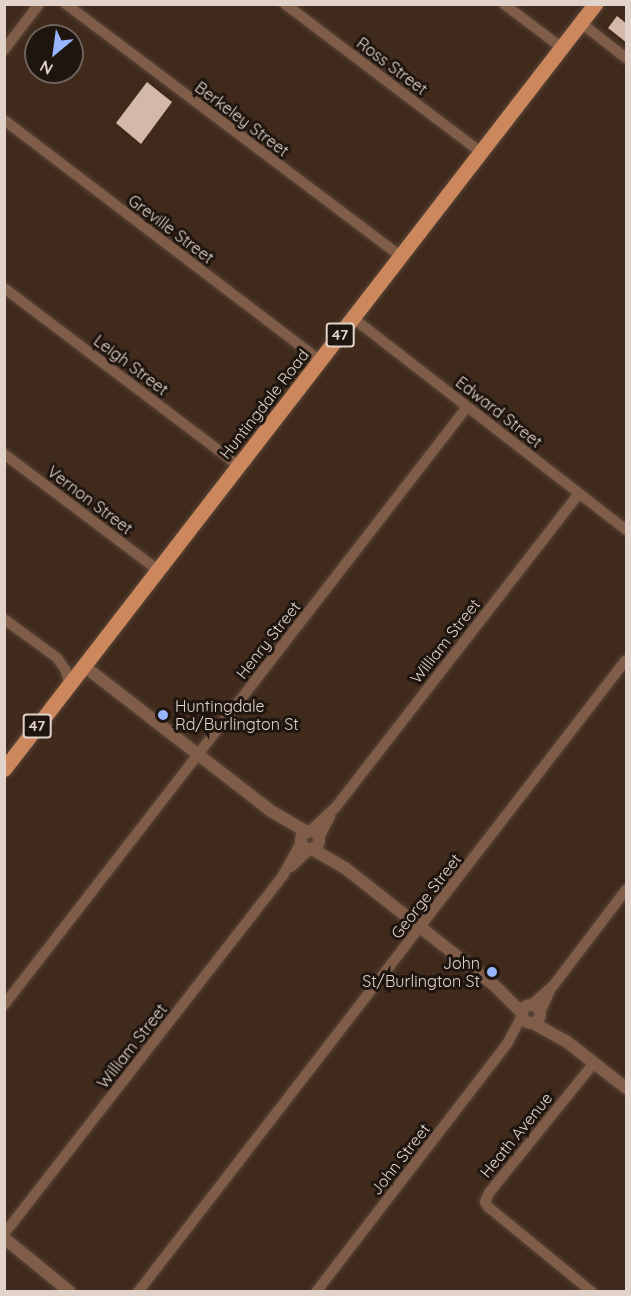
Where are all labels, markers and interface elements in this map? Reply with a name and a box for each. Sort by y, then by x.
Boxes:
north arrow [24,24,84,84]
street label: Ross Street [353,33,431,99]
text: N [36,56,56,80]
street label: Berkeley Street [191,77,293,161]
street label: Greville Street [124,191,218,267]
road number: 47 [325,323,355,347]
street label: Leigh Street [90,331,172,399]
street label: Huntingdale Road [215,345,313,463]
street label: Edward Street [452,372,546,452]
street label: Vernon Street [44,462,136,538]
street label: William Street [406,595,484,687]
street label: Henry Street [232,597,304,683]
place label: Huntingdale Rd/Burlington St [175,696,299,734]
marker: Huntingdale Rd/Burlington St [156,708,170,722]
road number: 47 [22,714,52,738]
street label: George Street [387,850,465,942]
place label: John St/Burlington St [362,953,480,991]
marker: John St/Burlington St [485,965,499,979]
street label: William Street [93,1000,171,1092]
street label: Heath Avenue [476,1089,556,1181]
street label: John Street [366,1120,434,1198]

